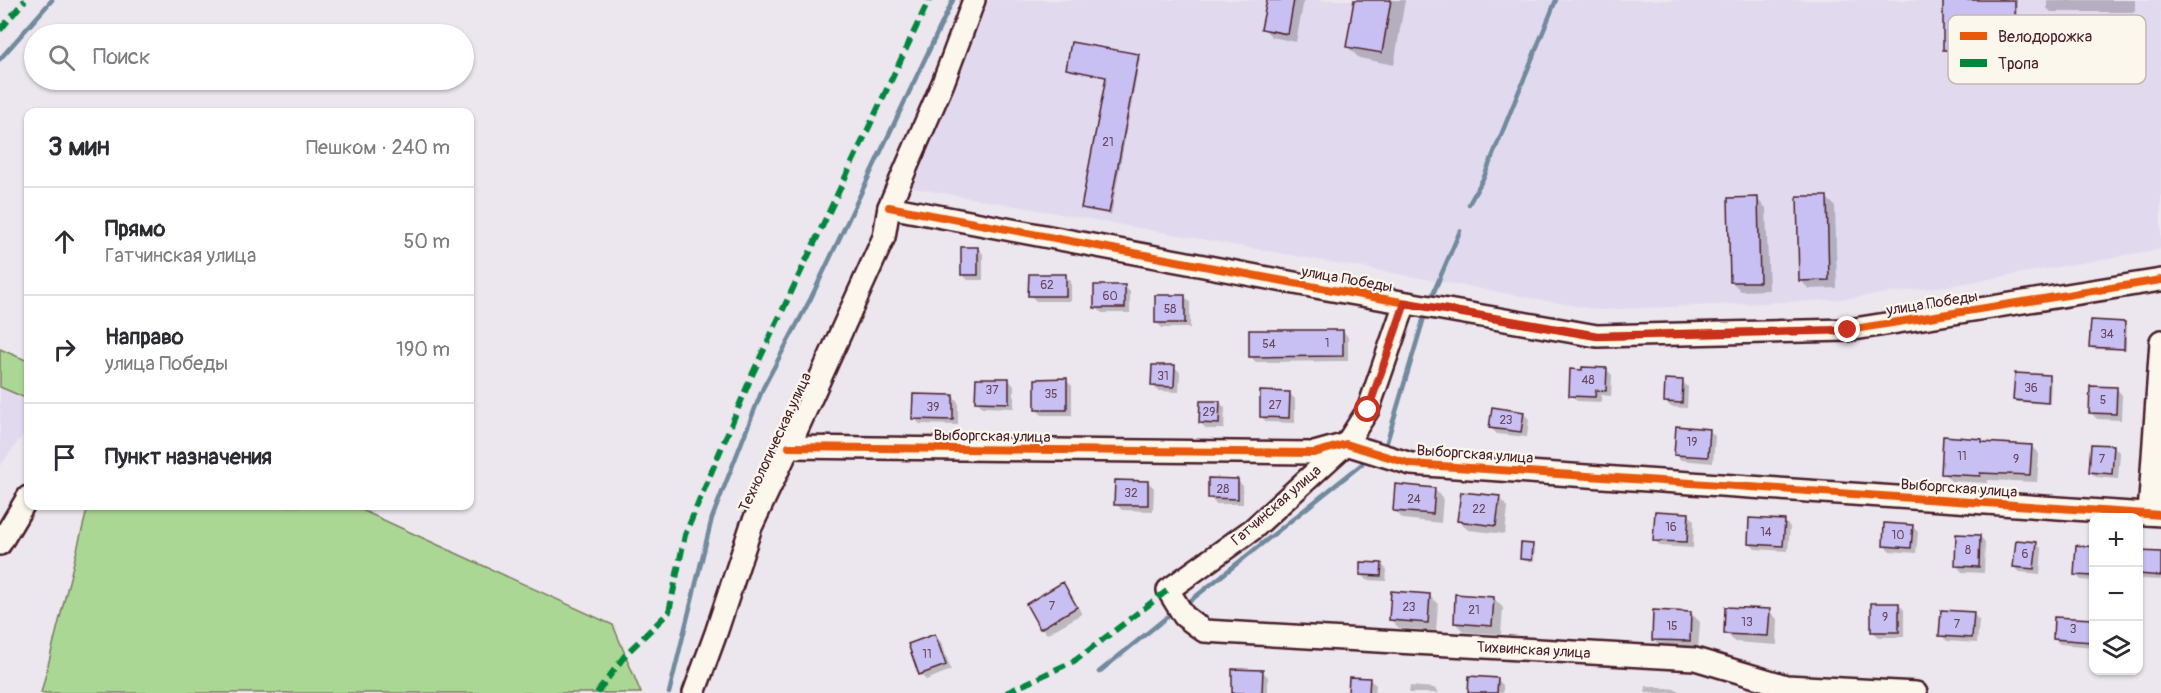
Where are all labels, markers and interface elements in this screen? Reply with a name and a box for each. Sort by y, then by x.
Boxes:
legend [1948,15,2146,84]
search box [24,24,474,90]
text: Велодорожка [1998,27,2092,47]
icon: search [45,41,78,74]
text: Поиск [93,43,150,71]
text: Тропа [1998,54,2039,74]
text: 3 мин [48,131,110,163]
text: Пешком · 240 m [306,135,450,160]
house number: 21 [1102,135,1114,150]
text: Прямо [105,215,165,243]
icon: ahead [48,225,81,258]
text: 50 m [403,229,450,254]
text: Гатчинская улица [105,243,256,268]
street label: улица Победы [1299,262,1394,297]
house number: 62 [1040,278,1054,293]
street label: улица Победы [1884,287,1979,320]
house number: 60 [1102,289,1118,304]
house number: 58 [1164,302,1176,317]
route end [1834,316,1860,342]
text: Направо [105,323,184,351]
house number: 34 [2100,327,2114,342]
icon: right [48,333,81,366]
house number: 1 [1325,336,1329,351]
text: 190 m [396,337,450,362]
house number: 54 [1262,337,1276,352]
text: улица Победы [105,351,228,376]
house number: 31 [1157,369,1169,384]
street label: Технологическая улица [735,370,816,515]
house number: 48 [1581,373,1595,388]
house number: 36 [2024,381,2038,396]
house number: 37 [985,383,999,398]
house number: 35 [1044,387,1058,402]
house number: 5 [2100,393,2106,408]
route start [1354,396,1380,422]
house number: 27 [1268,398,1282,413]
house number: 39 [927,400,939,415]
house number: 29 [1203,405,1215,420]
house number: 23 [1499,413,1513,428]
street label: Выборгская улица [933,426,1051,447]
house number: 19 [1687,435,1697,450]
icon: arrive [48,441,81,474]
street label: Выборгская улица [1416,441,1534,468]
text: Пункт назначения [105,443,272,471]
house number: 11 [1957,449,1967,464]
house number: 9 [2013,452,2019,467]
house number: 7 [2099,452,2106,467]
street label: Гатчинская улица [1227,461,1325,550]
street label: Выборгская улица [1900,475,2018,502]
house number: 28 [1217,482,1229,497]
house number: 32 [1124,486,1138,501]
house number: 24 [1407,492,1421,507]
house number: 22 [1472,502,1486,517]
map controls [2089,513,2143,675]
button: + [2089,513,2143,567]
house number: 16 [1665,520,1677,535]
house number: 14 [1760,525,1772,540]
house number: 10 [1892,528,1904,543]
house number: 8 [1965,543,1971,558]
house number: 6 [2022,547,2029,562]
button: − [2089,567,2143,621]
house number: 7 [1049,599,1056,614]
house number: 23 [1402,600,1416,615]
house number: 21 [1468,603,1480,618]
house number: 9 [1882,610,1888,625]
house number: 13 [1741,615,1753,630]
house number: 7 [1954,617,1961,632]
house number: 15 [1666,619,1678,634]
button: layers [2089,621,2143,675]
house number: 3 [2070,622,2077,637]
street label: Тихвинская улица [1476,638,1591,663]
house number: 11 [922,647,932,662]

